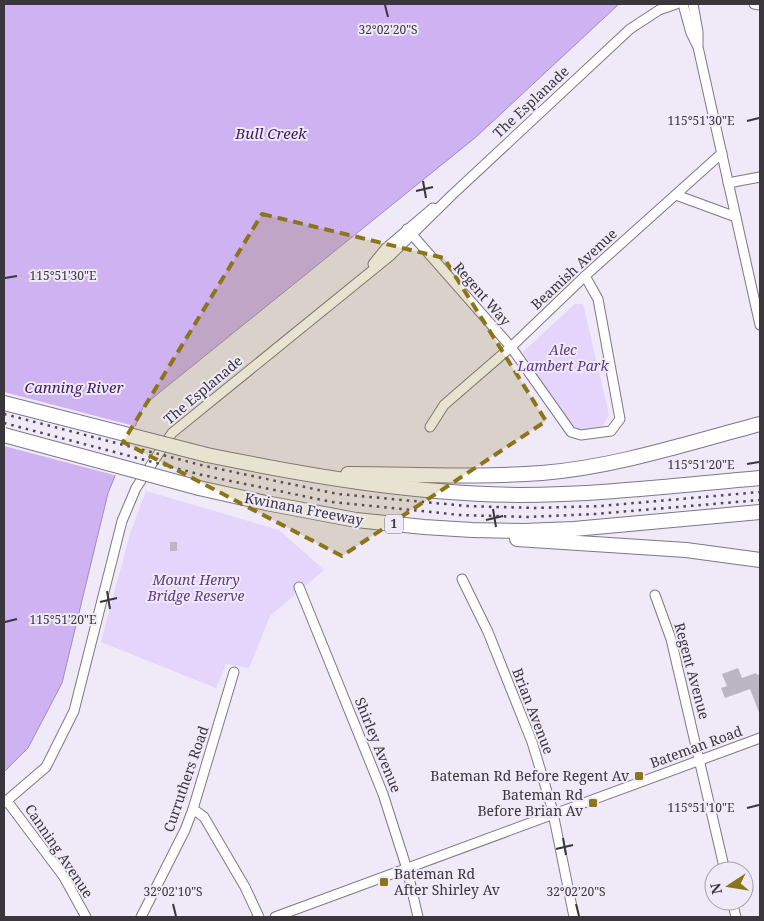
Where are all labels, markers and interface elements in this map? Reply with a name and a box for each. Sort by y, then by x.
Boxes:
text: 32°02'20"S [358,21,418,38]
street label: The Esplanade [489,61,573,142]
text: 115°51'30"E [668,112,734,129]
water label: Bull Creek [234,123,307,143]
street label: Beamish Avenue [527,224,621,313]
street label: Regent Way [449,258,515,330]
text: 115°51'30"E [30,267,96,284]
park label: Alec Lambert Park [517,340,609,375]
street label: The Esplanade [159,351,246,428]
water label: Canning River [25,377,124,397]
text: 115°51'20"E [668,456,734,473]
street label: Kwinana Freeway [243,488,365,529]
road number: 1 [385,514,403,534]
park label: Mount Henry Bridge Reserve [147,570,245,605]
text: 115°51'20"E [30,611,96,628]
street label: Regent Avenue [670,620,715,721]
street label: Brian Avenue [508,665,559,757]
street label: Shirley Avenue [351,694,406,795]
street label: Bateman Road [647,721,745,772]
street label: Curruthers Road [158,723,213,834]
place label: Bateman Rd Before Regent Av [430,766,630,785]
marker: Bateman Rd Before Regent Av [633,770,645,782]
place label: Bateman Rd Before Brian Av [477,785,584,820]
marker: Bateman Rd Before Brian Av [587,797,599,809]
text: 115°51'10"E [668,799,734,816]
street label: Canning Avenue [21,800,98,901]
north arrow [704,861,754,911]
place label: Bateman Rd After Shirley Av [394,864,501,899]
marker: Bateman Rd After Shirley Av [378,876,390,888]
text: N [705,881,726,896]
text: 32°02'10"S [143,883,203,900]
text: 32°02'20"S [546,883,606,900]

